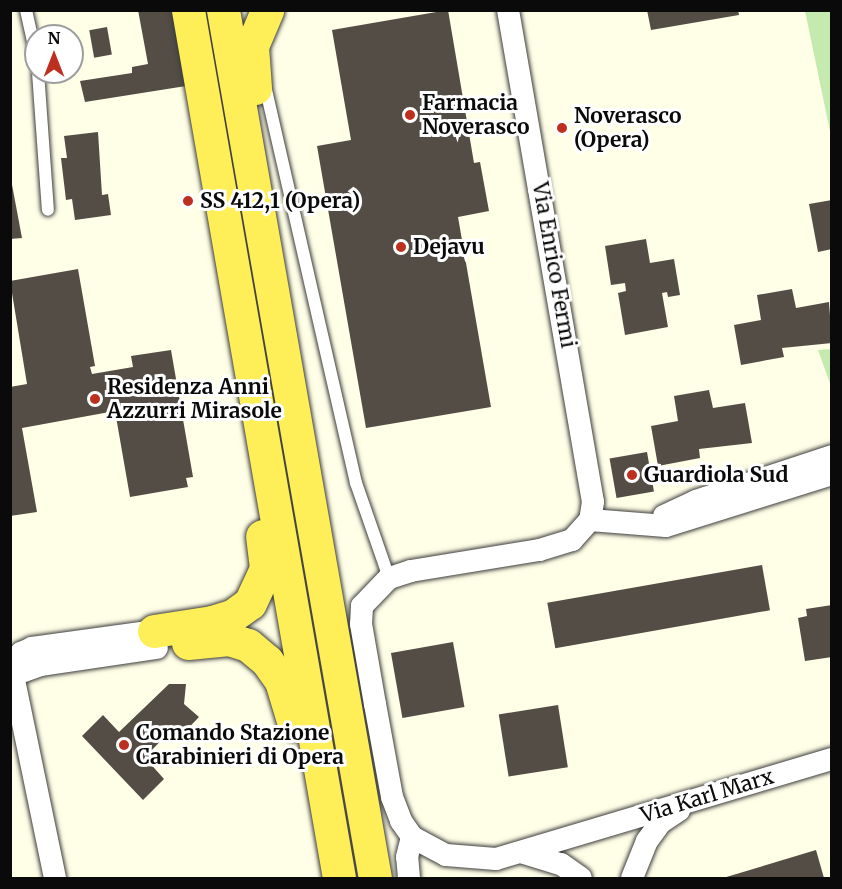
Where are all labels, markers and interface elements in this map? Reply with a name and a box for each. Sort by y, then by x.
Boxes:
north arrow [24,24,84,84]
text: N [48,28,60,48]
place label: Farmacia Noverasco [422,90,529,140]
place label: Noverasco (Opera) [574,103,681,153]
marker: Farmacia Noverasco [403,108,417,122]
marker: Noverasco (Opera) [555,121,569,135]
street label: Via Enrico Fermi [527,180,581,350]
place label: SS 412,1 (Opera) [200,188,360,214]
marker: SS 412,1 (Opera) [181,194,195,208]
place label: Dejavu [413,234,485,260]
marker: Dejavu [394,240,408,254]
place label: Residenza Anni Azzurri Mirasole [107,374,282,424]
marker: Residenza Anni Azzurri Mirasole [88,392,102,406]
place label: Guardiola Sud [644,462,788,488]
marker: Guardiola Sud [625,468,639,482]
place label: Comando Stazione Carabinieri di Opera [136,720,344,770]
marker: Comando Stazione Carabinieri di Opera [117,738,131,752]
street label: Via Karl Marx [637,764,777,828]

